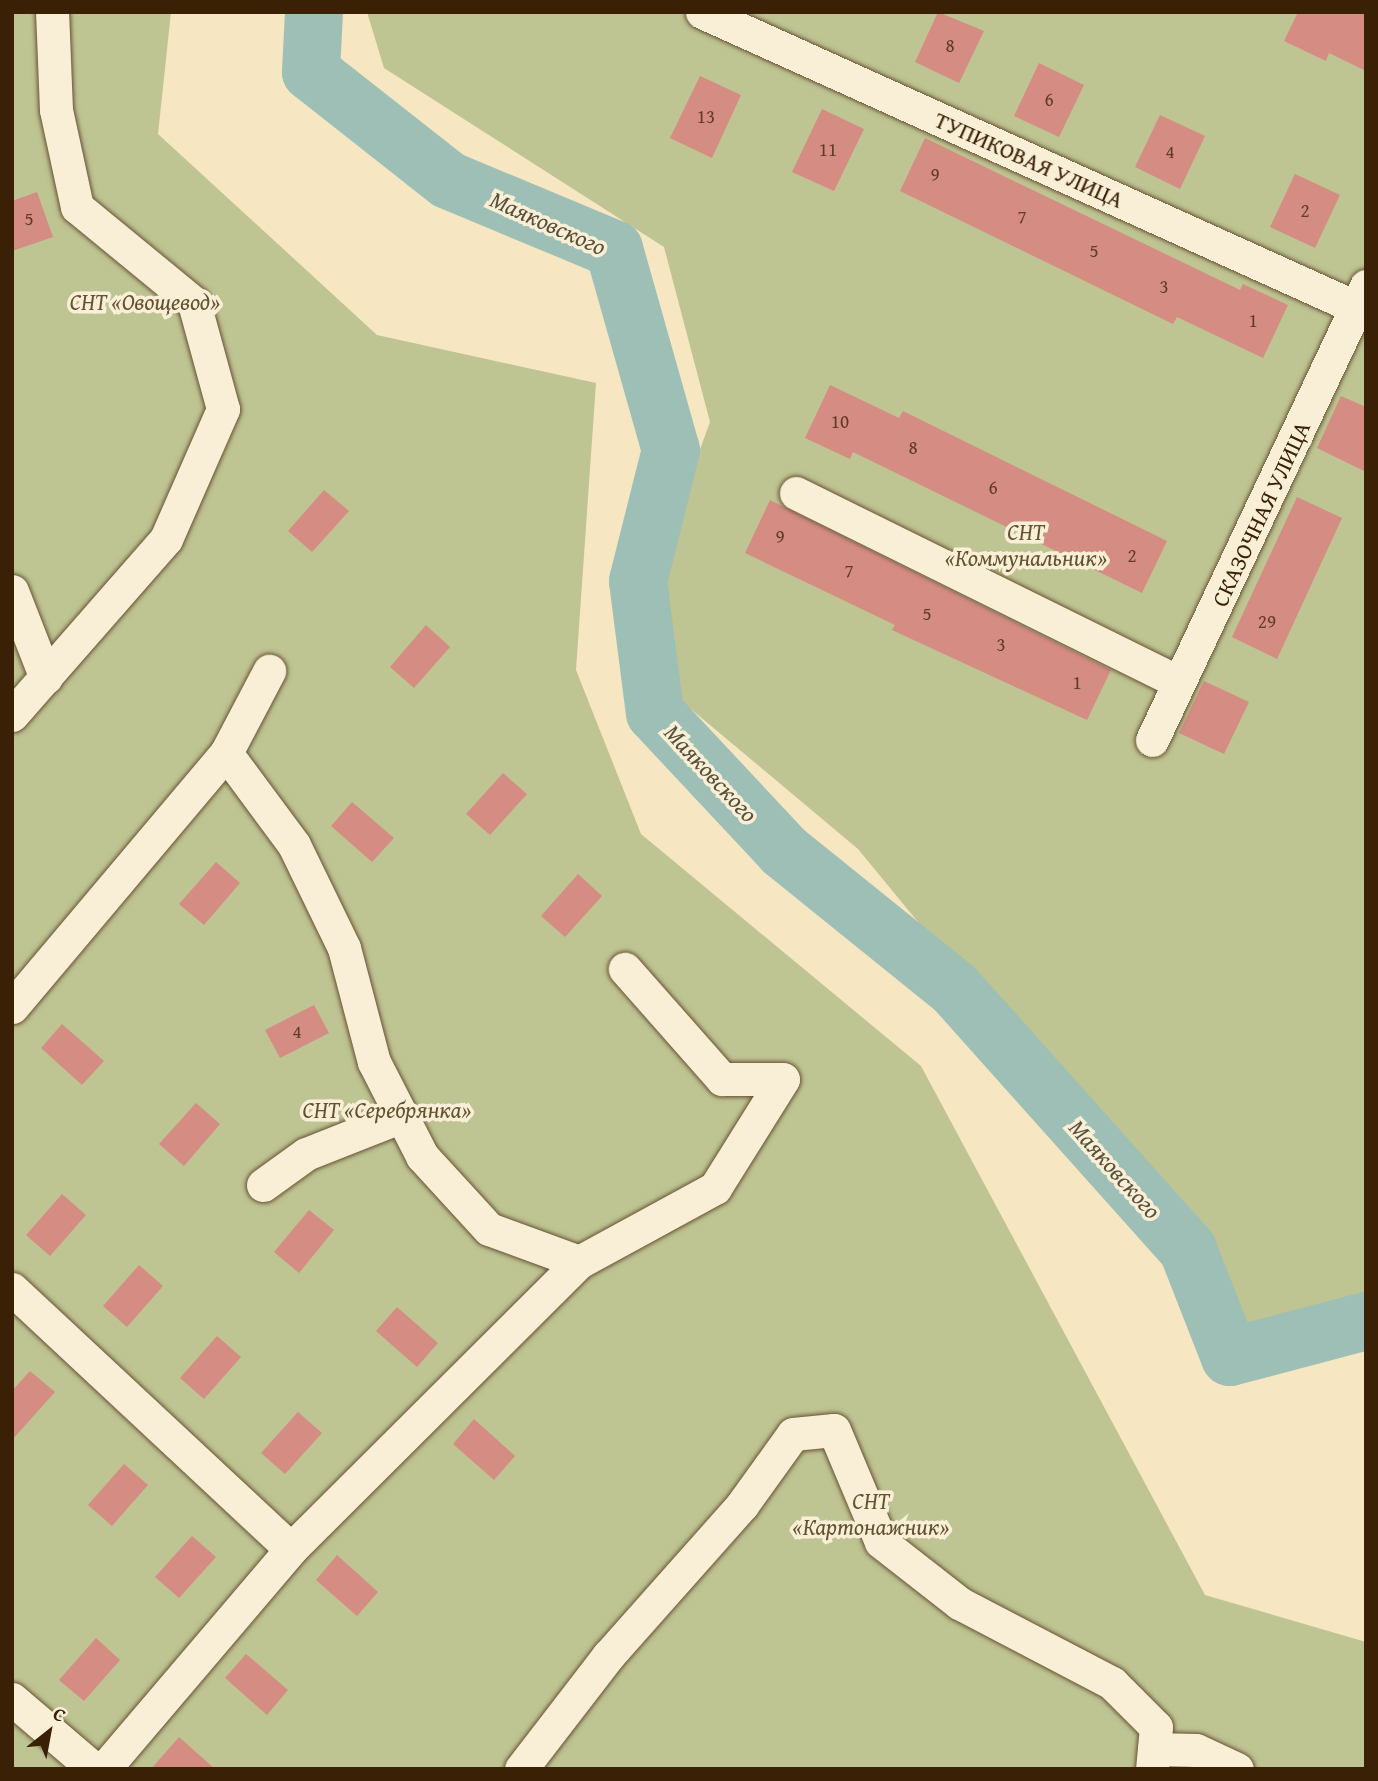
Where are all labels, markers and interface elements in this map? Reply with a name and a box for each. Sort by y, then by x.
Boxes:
house number: 8 [945,35,955,57]
house number: 6 [1044,89,1054,111]
house number: 13 [697,106,715,128]
street label: ТУПИКОВАЯ УЛИЦА [930,106,1128,214]
house number: 11 [819,139,837,161]
house number: 4 [1165,141,1175,163]
house number: 9 [930,164,940,186]
water label: Маяковского [486,185,610,261]
house number: 2 [1300,200,1310,222]
house number: 7 [1017,206,1027,228]
house number: 5 [24,208,34,230]
house number: 5 [1089,240,1099,262]
house number: 3 [1159,276,1169,298]
park label: СНТ «Овощевод» [70,288,220,316]
house number: 1 [1248,310,1258,332]
house number: 10 [831,411,849,433]
street label: СКАЗОЧНАЯ УЛИЦА [1206,417,1316,611]
house number: 8 [908,437,918,459]
house number: 6 [988,477,998,499]
park label: СНТ «Коммунальник» [945,518,1107,572]
house number: 9 [775,526,785,548]
house number: 2 [1127,545,1137,567]
house number: 7 [844,560,854,582]
house number: 5 [922,603,932,625]
house number: 29 [1258,611,1276,633]
house number: 3 [996,634,1006,656]
house number: 1 [1072,672,1082,694]
water label: Маяковского [658,718,764,828]
house number: 4 [292,1021,302,1043]
park label: СНТ «Серебрянка» [302,1096,472,1124]
water label: Маяковского [1063,1113,1167,1225]
park label: СНТ «Картонажник» [792,1487,950,1541]
north arrow [14,1697,84,1767]
text: С [48,1699,72,1729]

